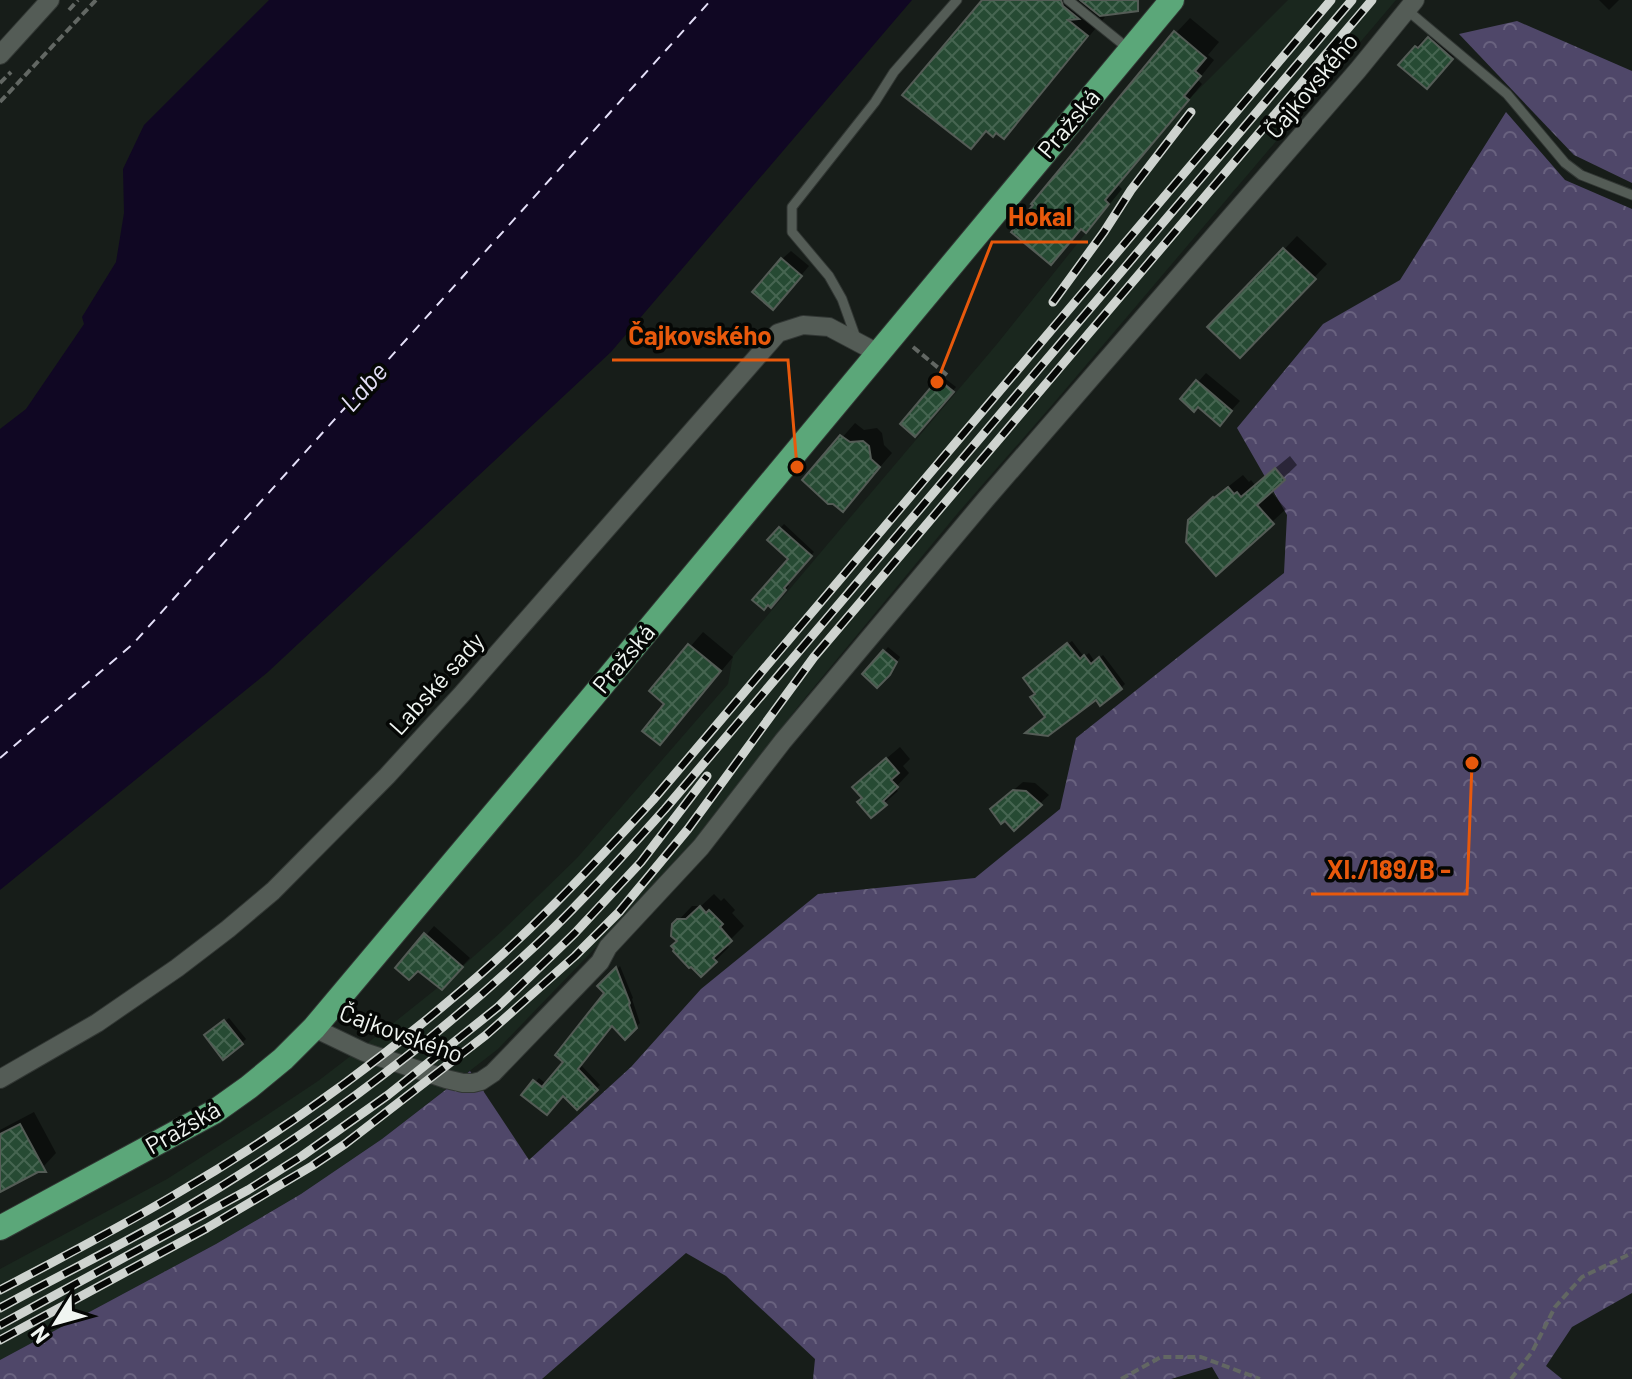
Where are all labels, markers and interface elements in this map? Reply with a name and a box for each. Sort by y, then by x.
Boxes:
street label: Čajkovského [1258,26,1363,144]
street label: Pražská [1031,83,1105,164]
callout: Hokal [992,192,1088,242]
text: Hokal [1008,200,1072,231]
callout: Čajkovského [612,310,788,360]
text: Čajkovského [628,319,772,350]
water label: Labe [333,355,393,417]
street label: Pražská [586,618,660,699]
street label: Labské sady [382,626,489,740]
callout: XI./189/B - [1311,844,1467,894]
text: XI./189/B - [1327,853,1451,884]
street label: Čajkovského [336,997,467,1068]
street label: Pražská [140,1094,225,1160]
north arrow [16,1283,96,1363]
text: N [24,1322,54,1349]

